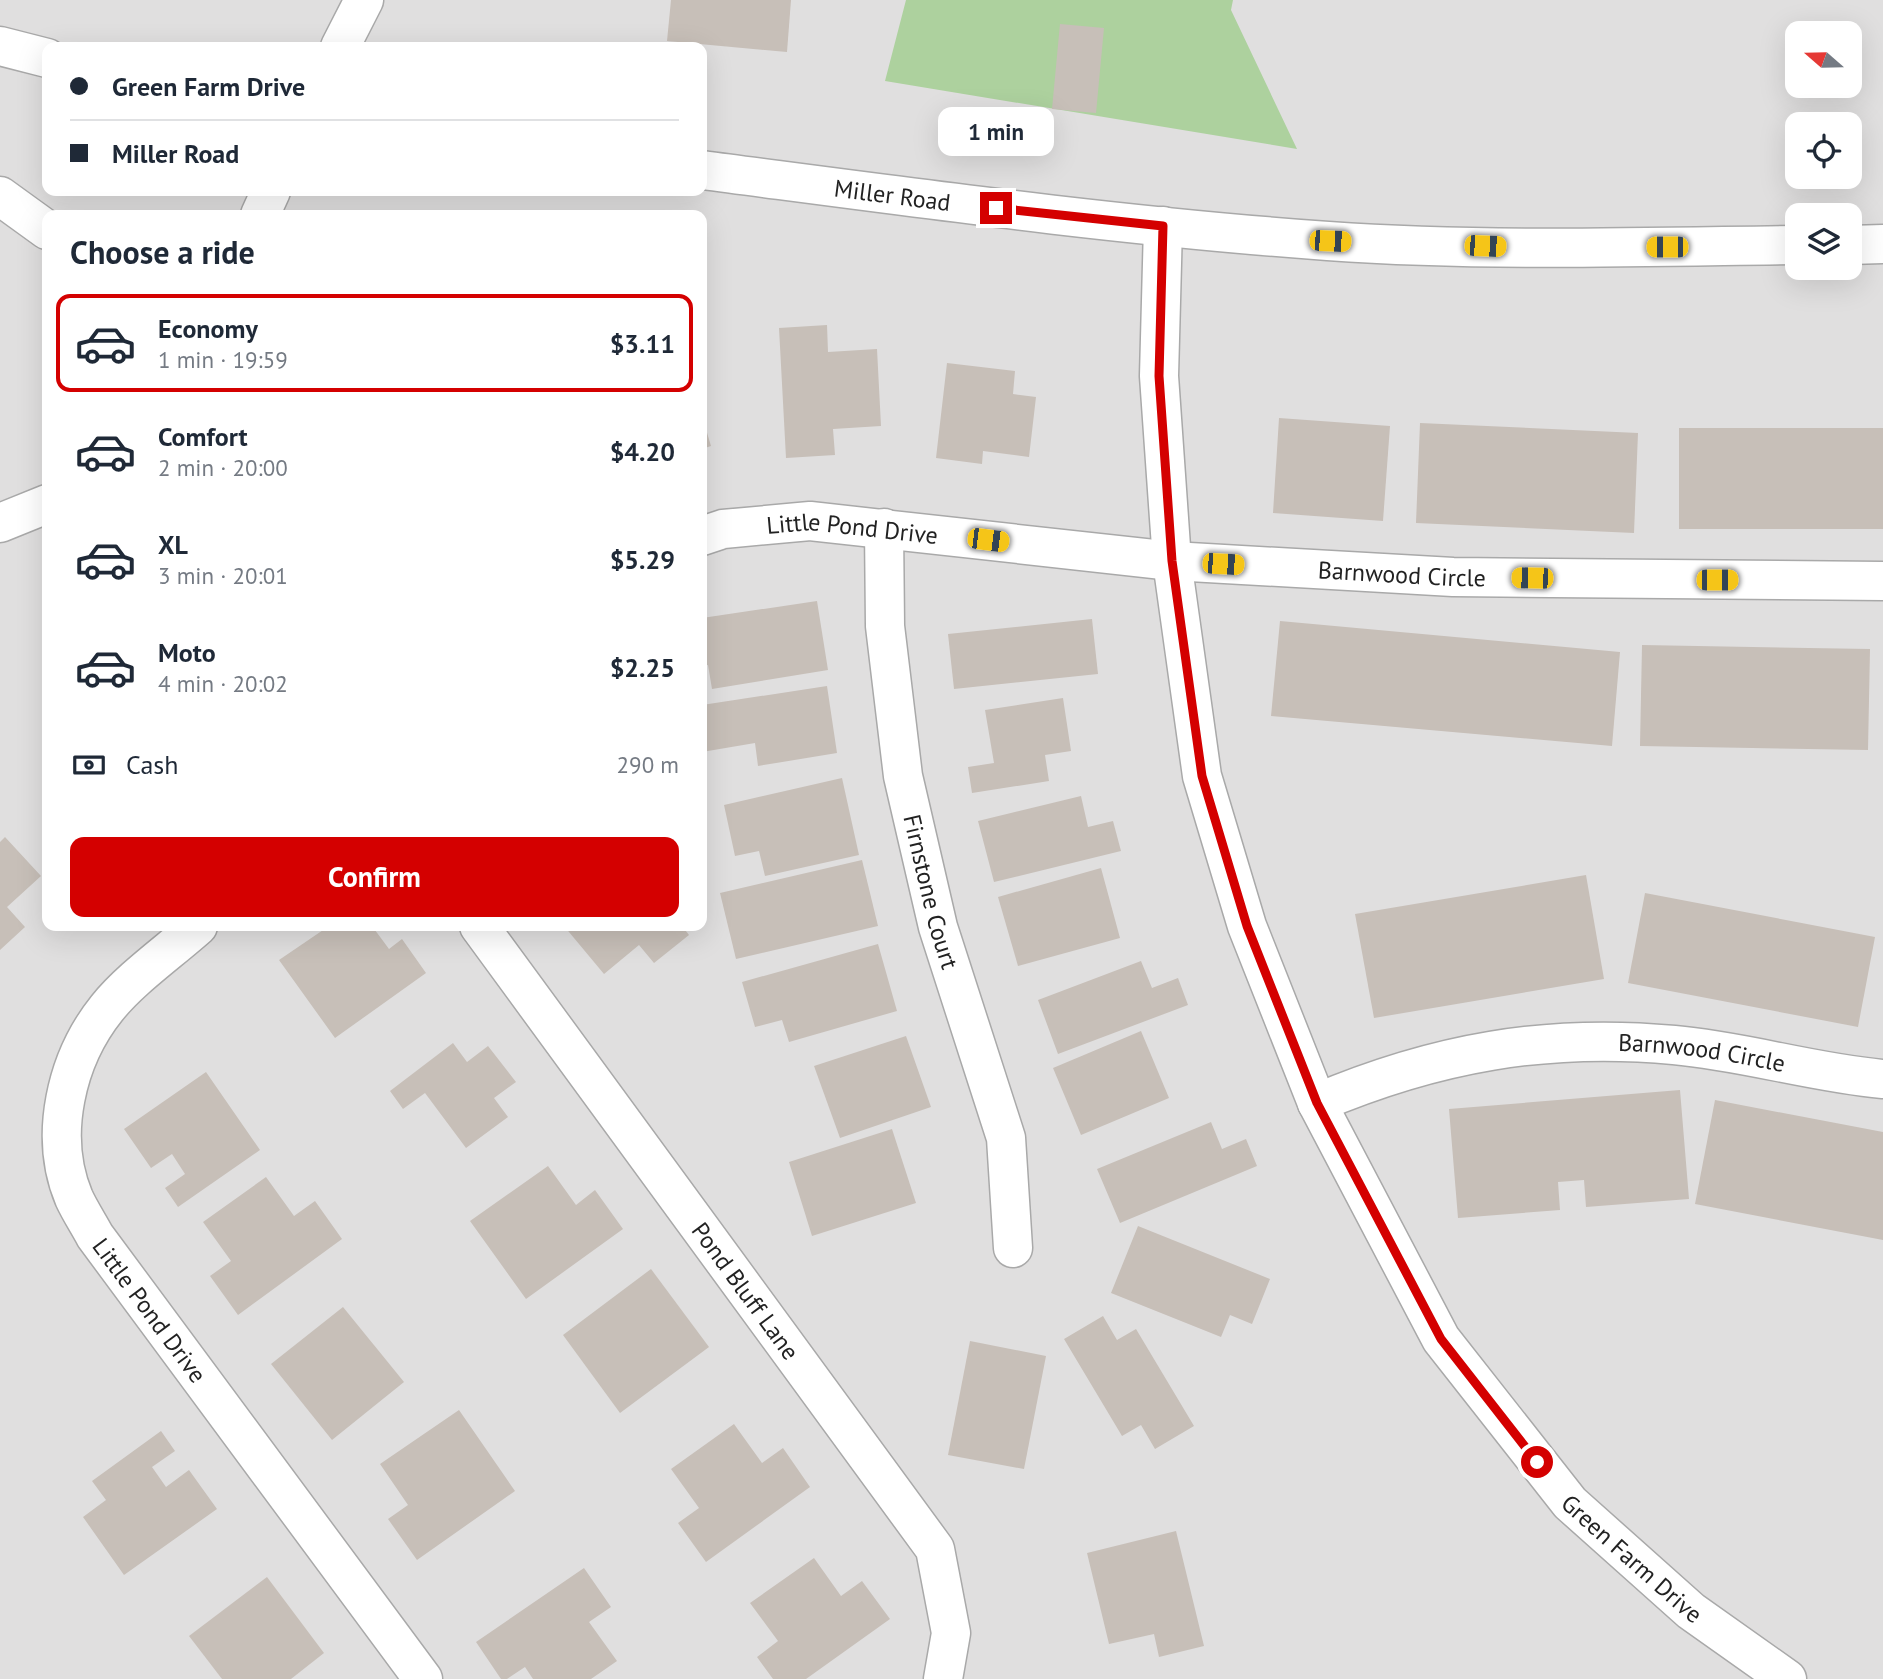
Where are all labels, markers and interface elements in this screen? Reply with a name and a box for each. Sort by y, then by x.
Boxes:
north arrow [1785,21,1862,98]
map controls [1785,21,1862,280]
text: Green Farm Drive [112,70,305,103]
callout: 1 min [938,106,1054,156]
button: locate [1785,112,1862,189]
text: 1 min [968,117,1024,146]
text: Miller Road [112,137,239,170]
street label: Miller Road [832,172,952,218]
route end [980,192,1012,224]
button: layers [1785,203,1862,280]
car [1309,230,1352,252]
text: Choose a ride [70,231,255,273]
car [1464,235,1507,257]
car [1647,237,1689,258]
icon: car [74,312,137,375]
text: Economy [158,312,258,345]
text: $3.11 [610,327,675,360]
text: 1 min · 19:59 [158,345,288,374]
icon: car [74,420,137,483]
text: Comfort [158,420,248,453]
text: $4.20 [610,435,675,468]
text: 2 min · 20:00 [158,453,288,482]
street label: Little Pond Drive [765,505,940,551]
car [966,527,1011,553]
icon: car [74,528,137,591]
text: XL [158,528,188,561]
text: $5.29 [610,543,675,576]
car [1202,552,1245,576]
street label: Barnwood Circle [1317,554,1486,593]
text: 3 min · 20:01 [158,561,288,590]
car [1511,567,1554,589]
car [1697,570,1739,591]
icon: car [74,636,137,699]
text: Moto [158,636,216,669]
text: $2.25 [610,651,675,684]
text: 4 min · 20:02 [158,669,288,698]
icon: cash [70,746,108,784]
text: Cash [126,748,178,781]
text: 290 m [617,750,679,779]
street label: Firnstone Court [897,811,966,973]
button: Confirm [70,837,679,917]
street label: Barnwood Circle [1618,1026,1788,1078]
street label: Pond Bluff Lane [685,1216,807,1366]
street label: Little Pond Drive [86,1231,214,1389]
route start [1521,1446,1553,1478]
street label: Green Farm Drive [1555,1487,1708,1630]

